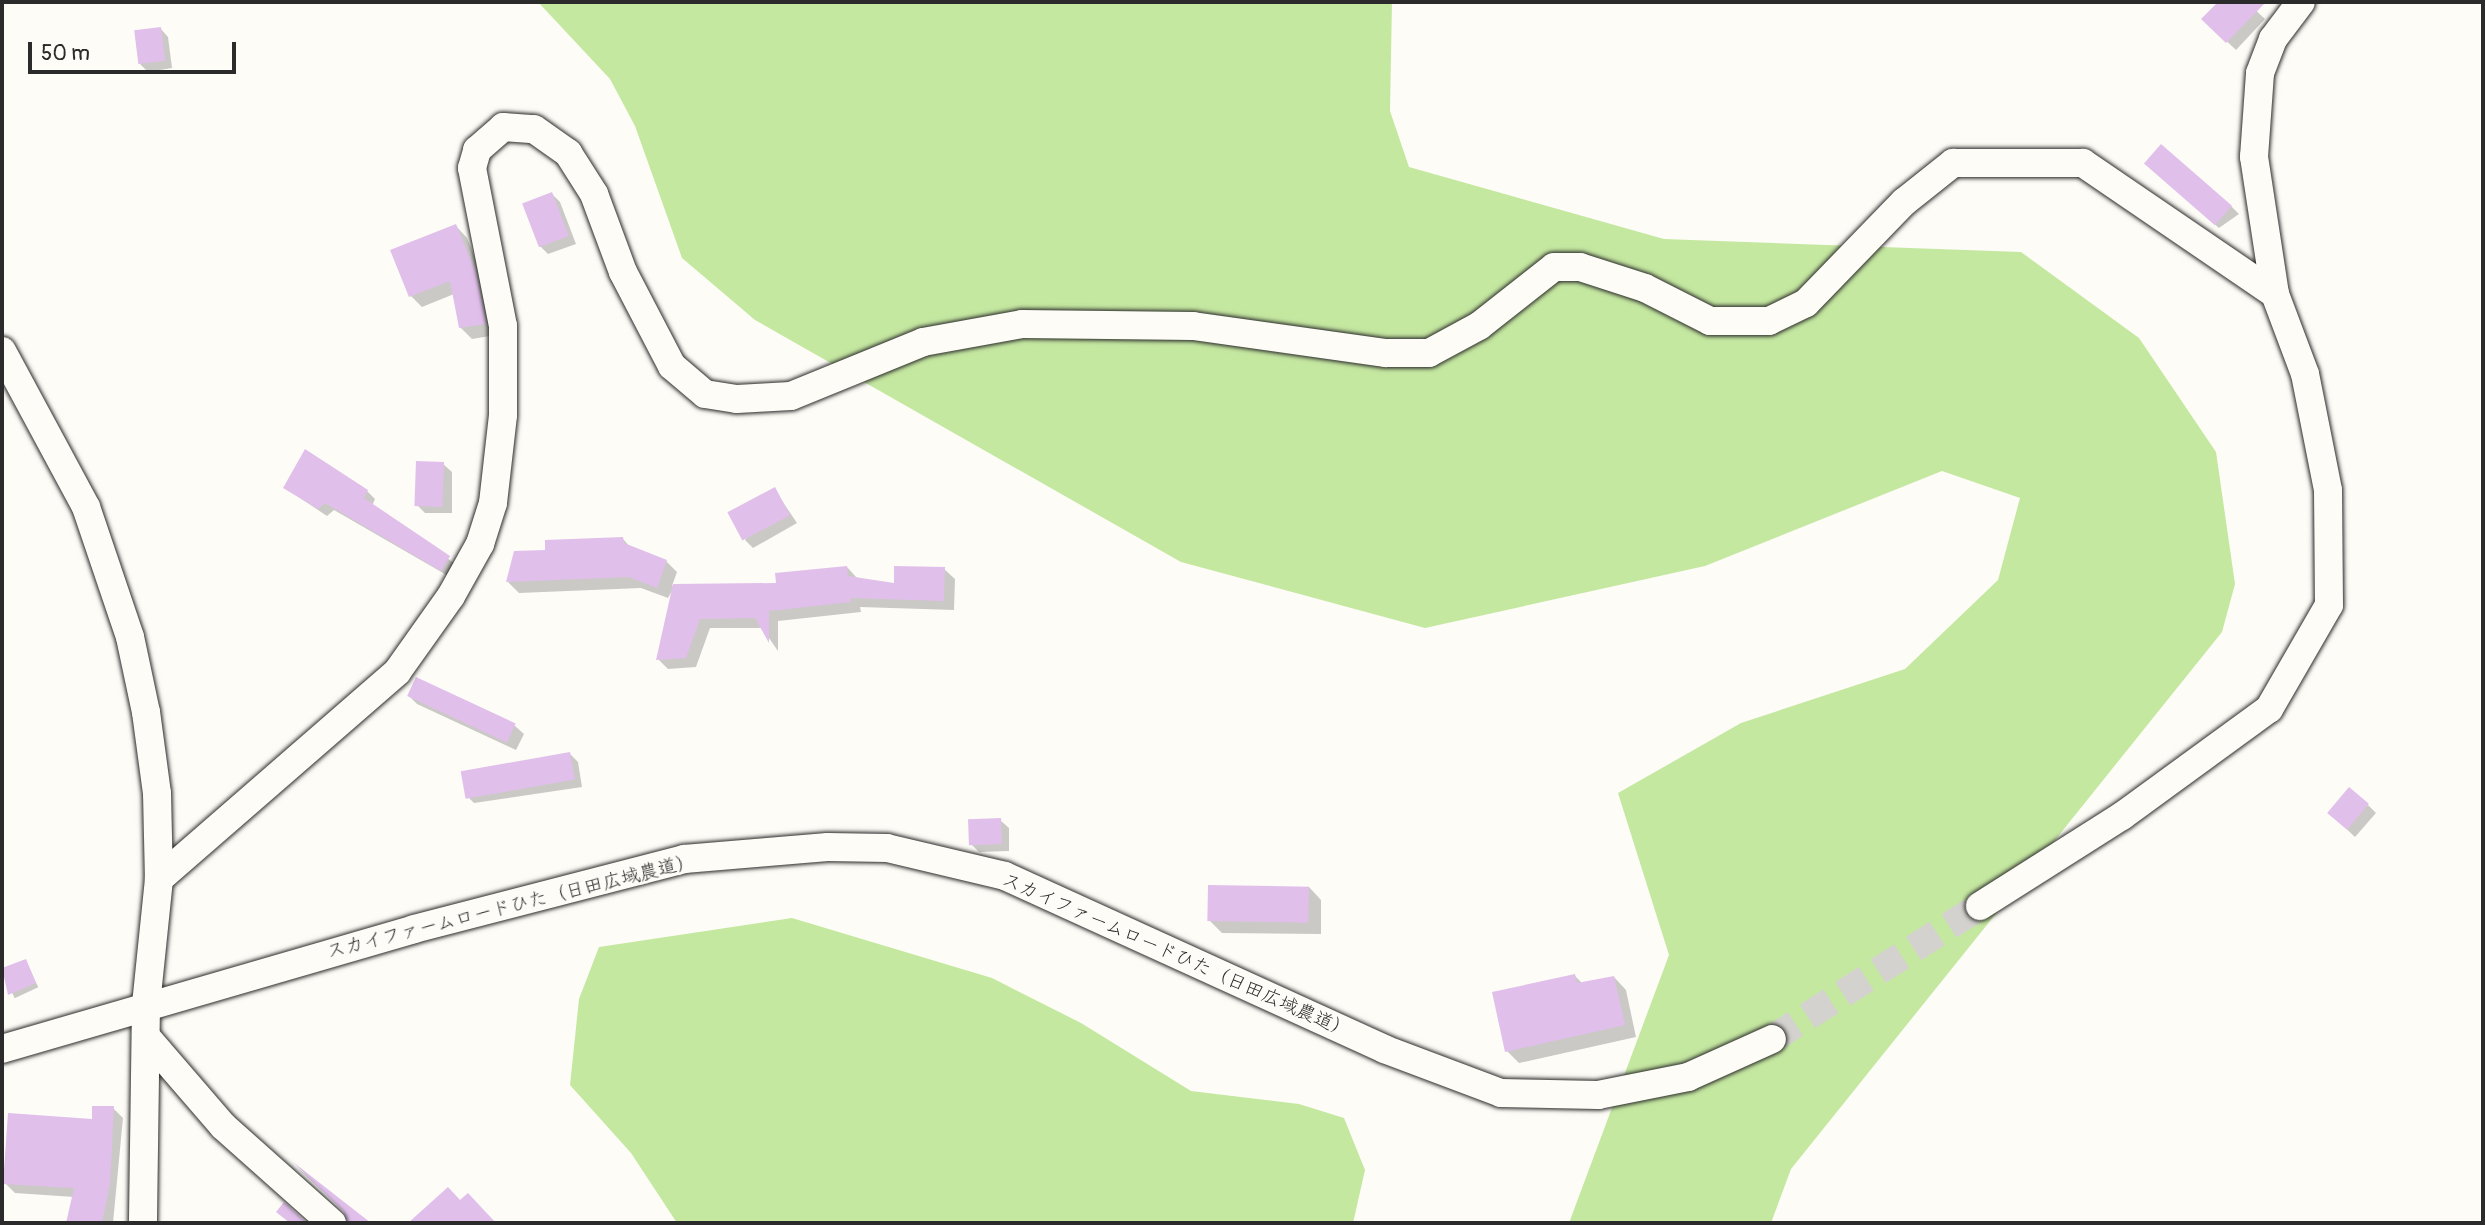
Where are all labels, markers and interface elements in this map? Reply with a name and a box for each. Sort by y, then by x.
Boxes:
scale bar [32,28,240,72]
text: 50 m [41,40,90,67]
street label: スカイファームロードひた（日田広域農道） [324,850,698,964]
street label: スカイファームロードひた（日田広域農道） [998,868,1354,1044]

